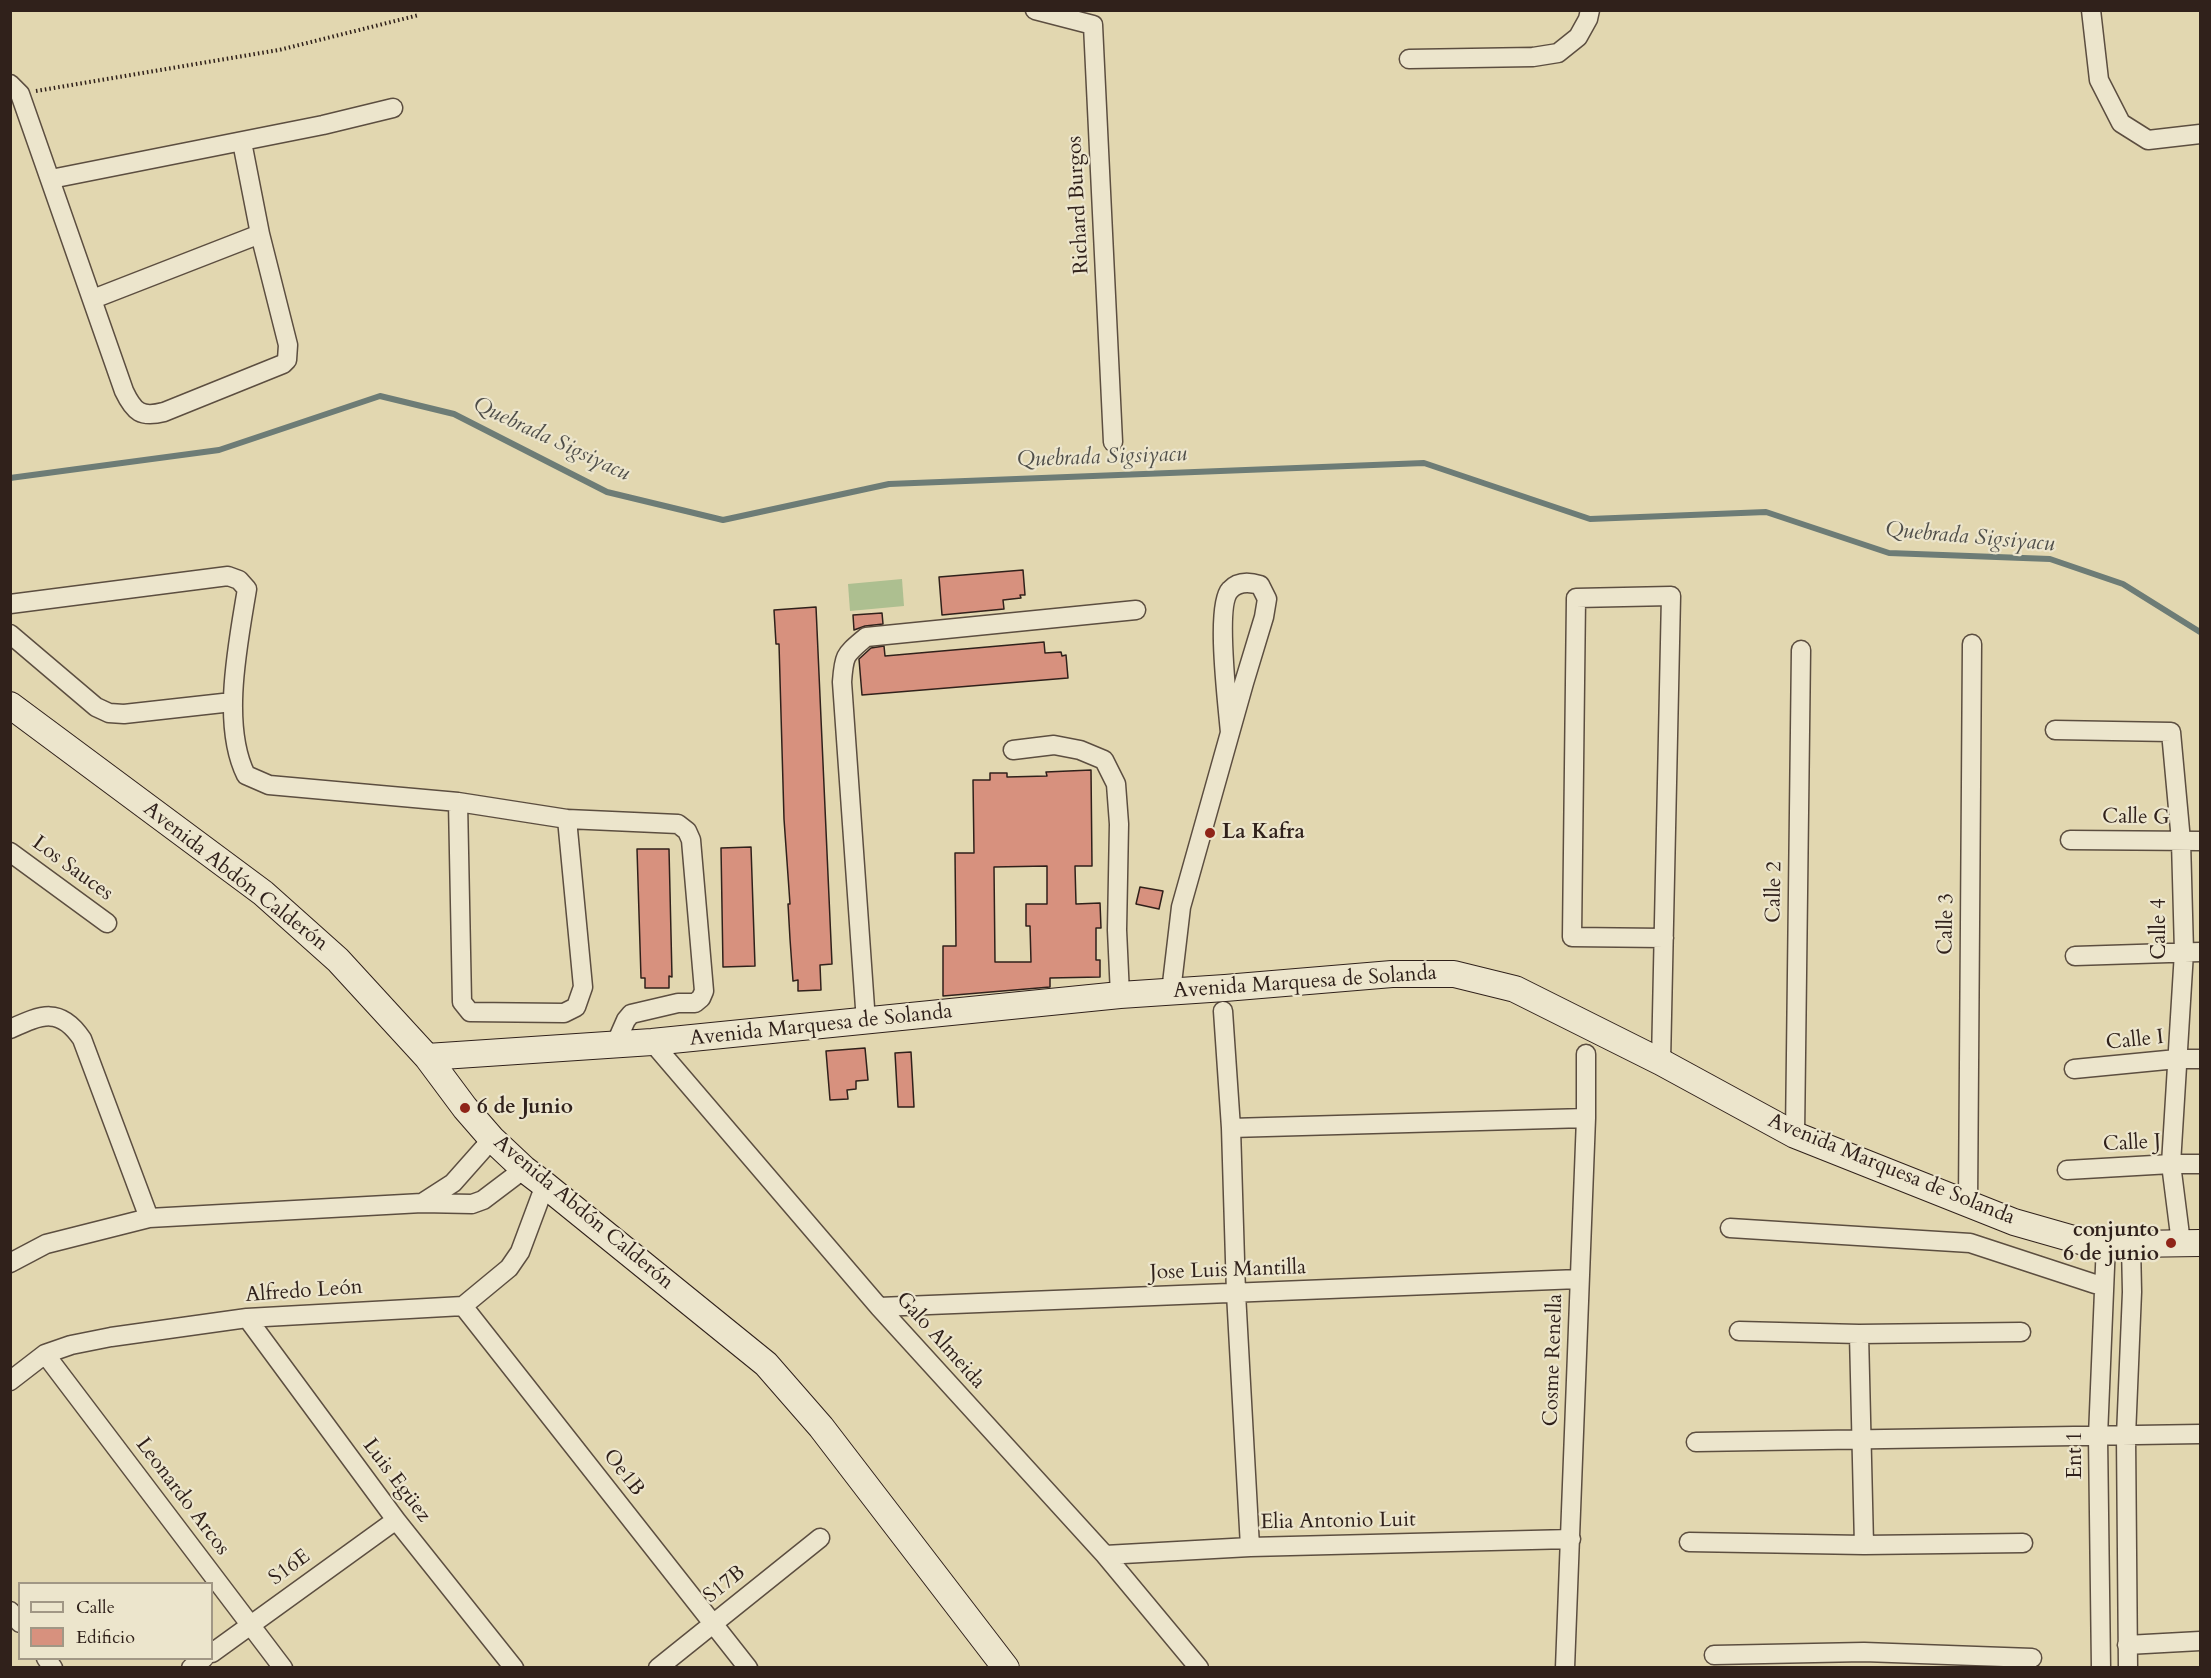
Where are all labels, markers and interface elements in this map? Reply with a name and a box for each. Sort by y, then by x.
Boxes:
street label: Richard Burgos [1063,135,1095,275]
water label: Quebrada Sigsiyacu [468,392,634,488]
water label: Quebrada Sigsiyacu [1016,442,1188,474]
water label: Quebrada Sigsiyacu [1884,517,2056,559]
street label: Avenida Abdón Calderón [138,797,332,957]
street label: Calle G [2102,805,2170,831]
place label: La Kafra [1222,820,1305,846]
marker: La Kafra [1203,826,1217,840]
street label: Los Sauces [27,831,117,907]
street label: Calle 2 [1762,861,1788,923]
street label: Calle 3 [1934,893,1960,955]
street label: Calle 4 [2147,898,2173,960]
street label: Avenida Marquesa de Solanda [1172,961,1438,1005]
street label: Avenida Marquesa de Solanda [688,1000,954,1052]
street label: Calle I [2105,1025,2165,1057]
place label: 6 de Junio [477,1095,573,1121]
marker: 6 de Junio [458,1101,472,1115]
street label: Avenida Marquesa de Solanda [1764,1109,2018,1231]
street label: Avenida Abdón Calderón [488,1130,678,1296]
street label: Calle J [2102,1130,2162,1158]
place label: conjunto 6 de junio [2063,1218,2159,1268]
marker: conjunto 6 de junio [2164,1236,2178,1250]
street label: Jose Luis Mantilla [1149,1256,1307,1286]
street label: Alfredo León [244,1275,364,1309]
street label: Galo Almeida [890,1287,990,1395]
street label: Cosme Renella [1539,1293,1569,1427]
street label: Ent 1 [2063,1431,2089,1479]
street label: Leonardo Arcos [130,1433,234,1561]
street label: Luis Egüez [356,1434,436,1528]
street label: Oe1B [597,1444,649,1502]
street label: Elia Antonio Luit [1260,1508,1416,1536]
street label: S16E [264,1545,316,1591]
street label: S17B [699,1561,751,1609]
legend [18,1582,213,1660]
text: Calle [76,1595,115,1620]
text: Edificio [76,1625,135,1650]

